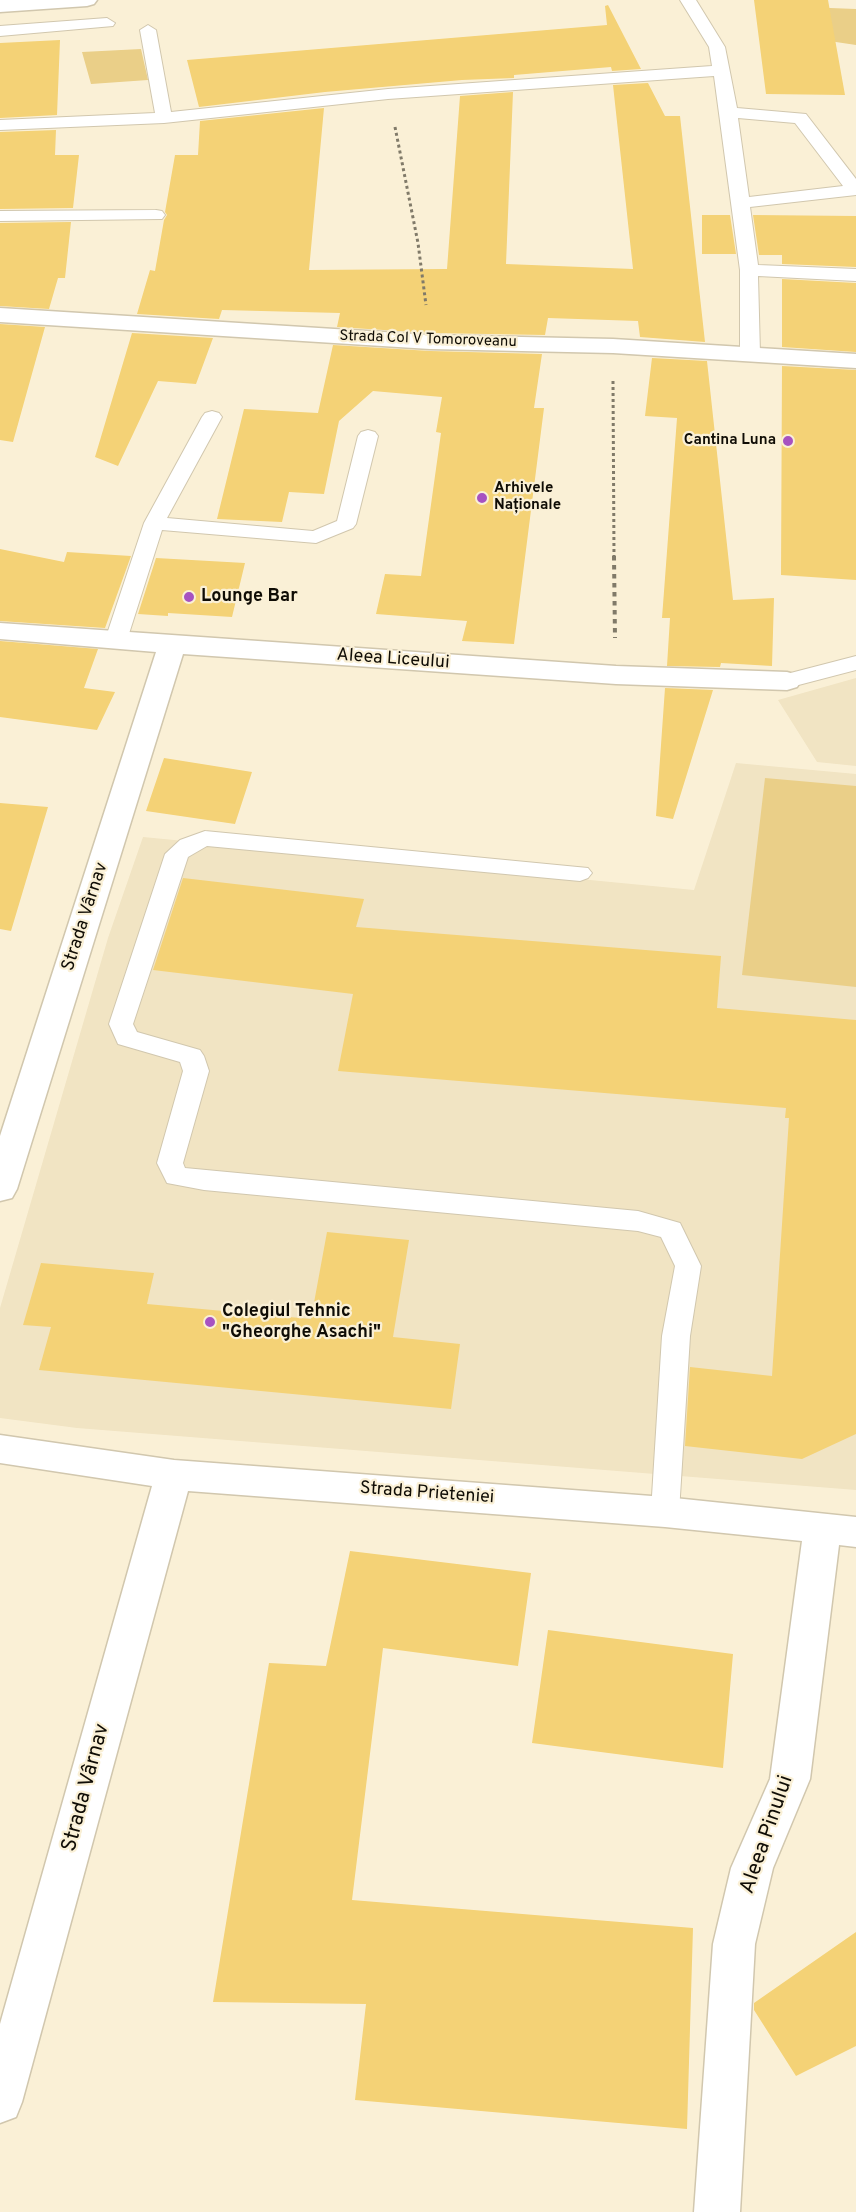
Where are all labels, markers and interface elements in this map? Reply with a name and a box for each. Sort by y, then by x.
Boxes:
street label: Strada Col V Tomoroveanu [339,328,517,352]
place label: Cantina Luna [684,432,776,450]
marker: Cantina Luna [781,434,795,448]
place label: Arhivele Naționale [494,480,561,515]
marker: Arhivele Naționale [475,491,489,505]
place label: Lounge Bar [201,586,298,608]
marker: Lounge Bar [182,590,196,604]
street label: Aleea Liceului [336,645,450,675]
street label: Strada Vârnav [58,860,114,974]
place label: Colegiul Tehnic "Gheorghe Asachi" [222,1301,381,1344]
marker: Colegiul Tehnic "Gheorghe Asachi" [203,1315,217,1329]
street label: Strada Prieteniei [359,1479,495,1509]
street label: Strada Vârnav [58,1721,116,1855]
street label: Aleea Pinului [736,1773,800,1897]

